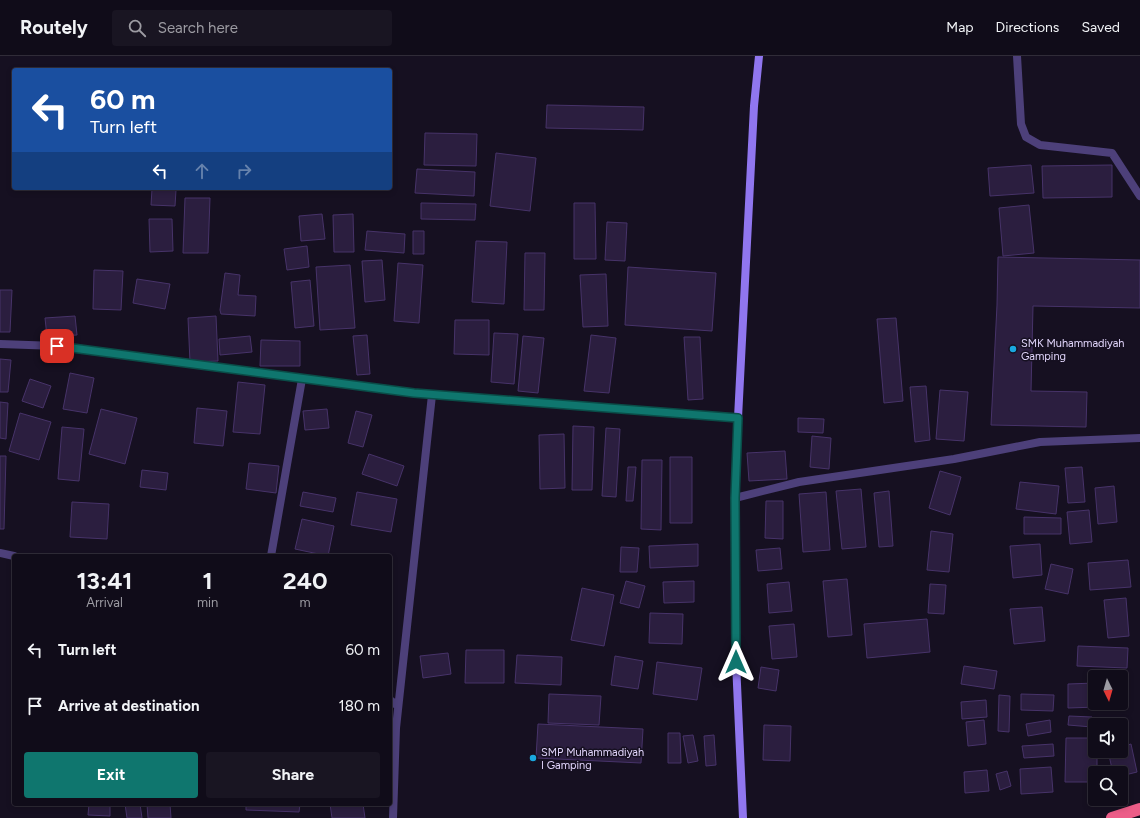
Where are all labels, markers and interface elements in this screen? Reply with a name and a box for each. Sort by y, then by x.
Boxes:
search box [112,10,392,46]
text: Routely [20,16,88,39]
icon: search [126,17,148,39]
text: Search here [158,19,238,37]
text: Map [946,19,974,36]
text: Directions [996,19,1059,36]
text: Saved [1081,19,1120,36]
text: 60 m [90,82,155,116]
icon: left [24,84,76,136]
text: Turn left [90,116,157,138]
icon: left [149,160,171,182]
icon: ahead [191,160,213,182]
icon: right [233,160,255,182]
pin [40,329,74,363]
icon: arrive [46,335,68,357]
place label: SMK Muhammadiyah Gamping [1021,337,1124,363]
marker: SMK Muhammadiyah Gamping [1008,344,1018,354]
text: 13:41 [76,566,133,595]
text: 1 [203,566,213,595]
text: 240 [283,566,327,595]
text: Arrival [86,595,123,610]
text: min [197,595,218,610]
text: m [300,595,311,610]
icon: left [24,639,46,661]
text: Turn left [58,641,116,659]
text: 60 m [345,641,380,659]
position arrow [715,641,757,683]
north arrow [1088,670,1128,710]
map controls [1088,670,1128,806]
icon: arrive [24,695,46,717]
text: Arrive at destination [58,697,199,715]
text: 180 m [339,697,380,715]
button: sound [1088,718,1128,758]
place label: SMP Muhammadiyah I Gamping [541,746,644,772]
button: Exit [24,752,198,798]
button: Share [206,752,380,798]
marker: SMP Muhammadiyah I Gamping [528,753,538,763]
button: search [1088,766,1128,806]

